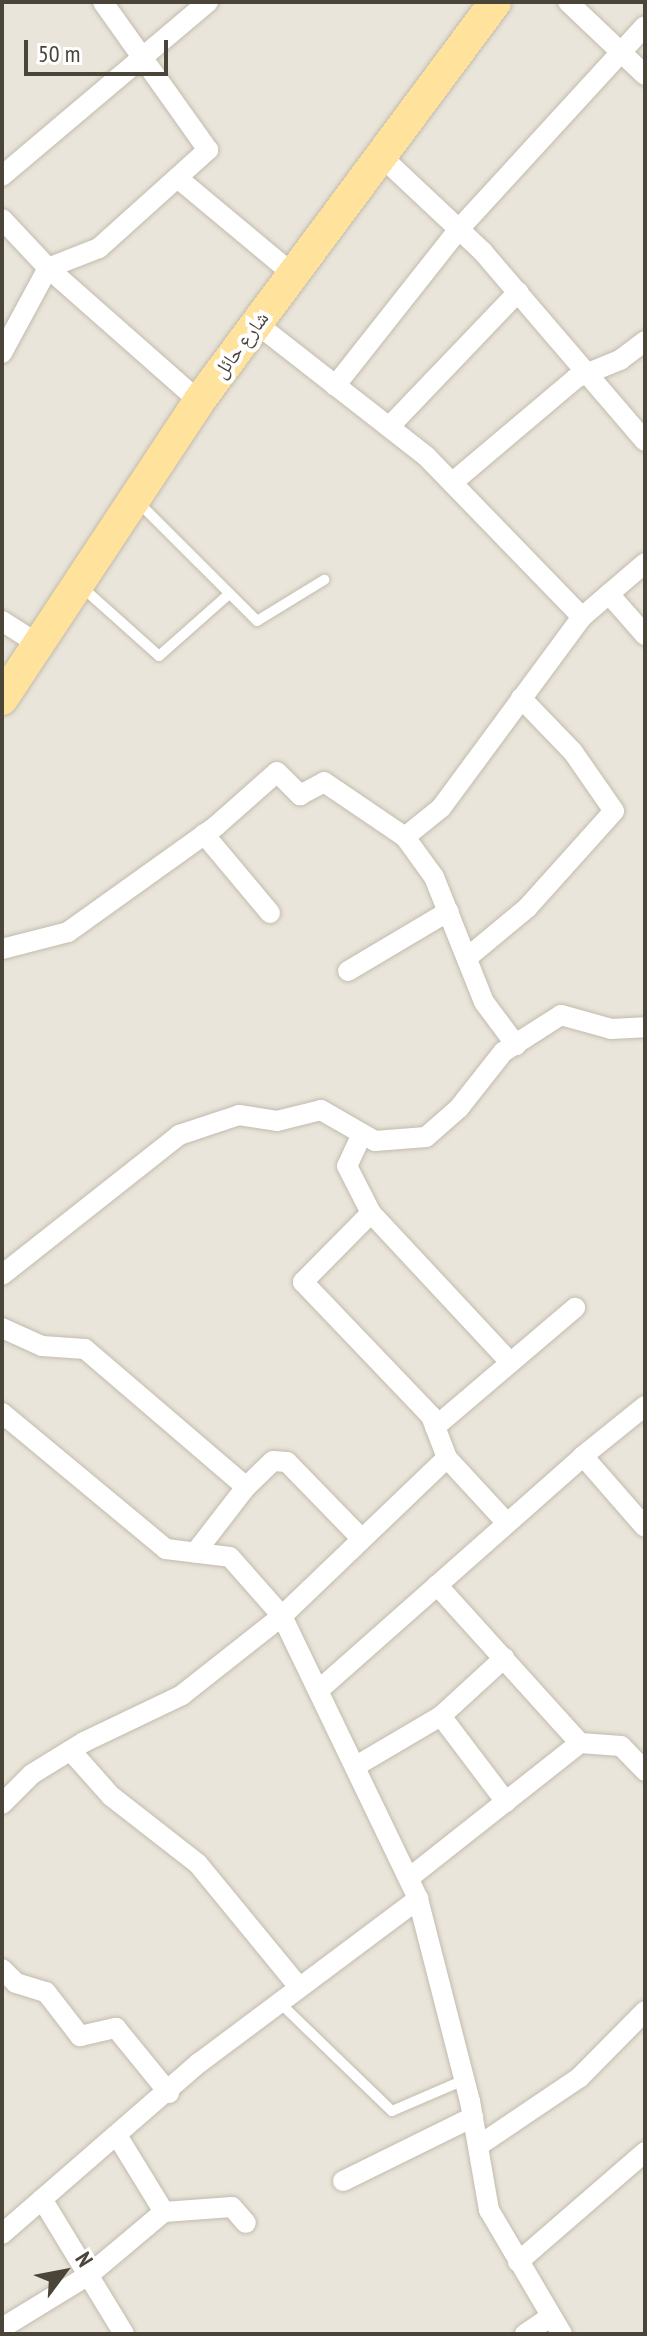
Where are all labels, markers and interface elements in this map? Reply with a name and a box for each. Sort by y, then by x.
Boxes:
scale bar [28,24,172,74]
text: 50 m [38,38,80,69]
street label: شارع حائل [208,307,274,383]
north arrow [24,2232,104,2312]
text: N [69,2247,99,2272]

